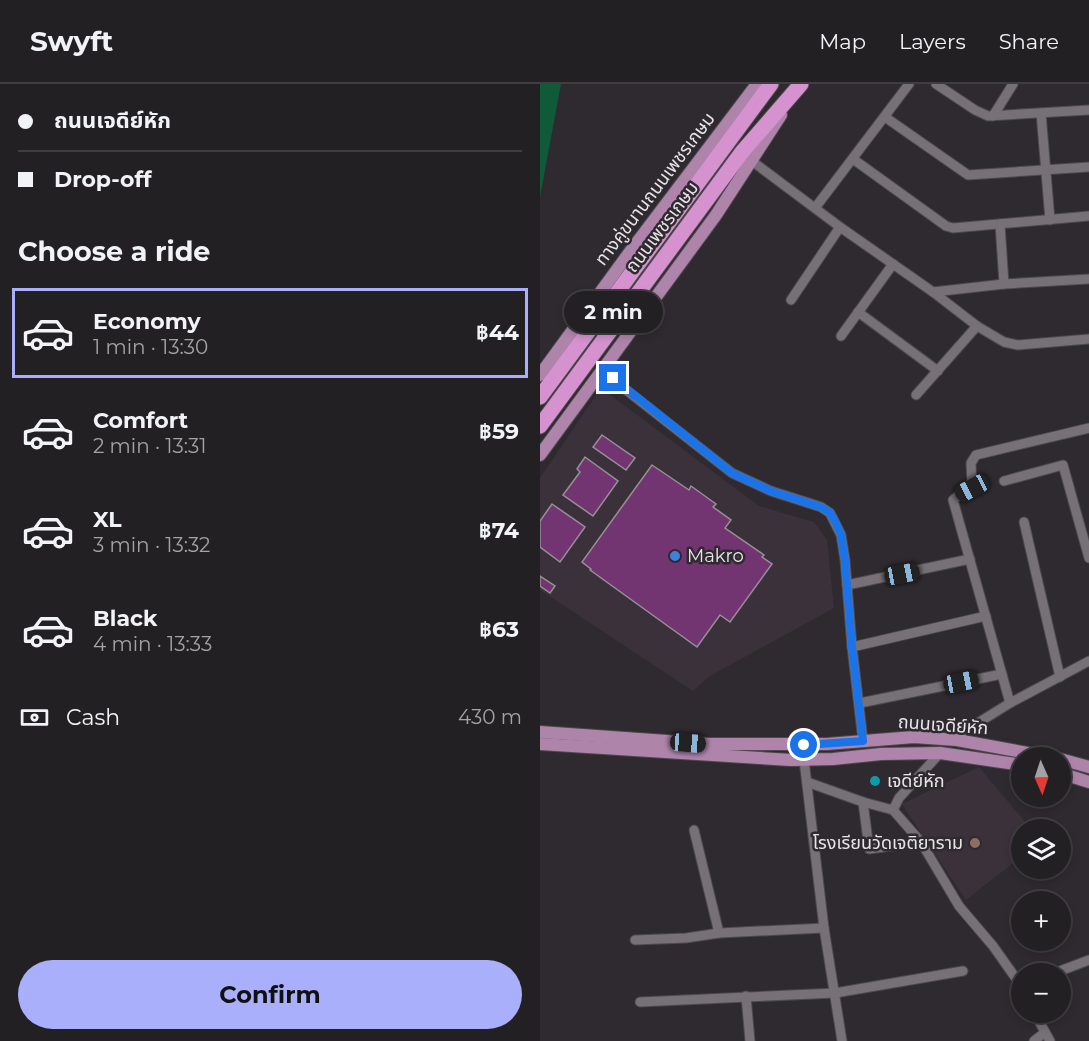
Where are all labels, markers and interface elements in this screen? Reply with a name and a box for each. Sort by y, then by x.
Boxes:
text: Swyft [30,24,113,58]
text: Map [819,29,866,54]
text: Layers [899,29,966,54]
text: Share [999,29,1059,54]
text: ถนนเจดีย์หัก [54,107,171,134]
street label: ทางคู่ขนานถนนเพชรเกษม [590,108,720,270]
text: Drop-off [54,166,152,193]
street label: ถนนเพชรเกษม [621,177,703,277]
text: Choose a ride [18,235,210,268]
callout: 2 min [563,291,662,333]
text: 2 min [584,300,643,324]
icon: car [21,306,75,360]
text: Economy [93,308,201,335]
text: ฿44 [476,319,519,346]
text: 1 min · 13:30 [93,335,208,359]
route end [599,364,626,391]
icon: car [21,405,75,459]
text: Comfort [93,407,188,434]
text: ฿59 [479,418,519,445]
text: 2 min · 13:31 [93,434,206,458]
car [952,472,992,504]
icon: car [21,504,75,558]
text: XL [93,506,122,533]
text: ฿74 [479,517,519,544]
text: 3 min · 13:32 [93,533,210,557]
place label: Makro [687,545,744,567]
marker: Makro [668,549,682,563]
car [883,562,921,586]
icon: car [21,603,75,657]
text: Black [93,605,157,632]
text: ฿63 [479,616,519,643]
text: 4 min · 13:33 [93,632,212,656]
car [942,670,980,694]
icon: cash [18,701,51,734]
text: Cash [66,704,120,731]
text: 430 m [458,705,522,729]
street label: ถนนเจดีย์หัก [897,711,989,739]
route start [790,731,817,758]
car [669,733,707,753]
north arrow [1011,747,1071,807]
map controls [1011,747,1071,1023]
place label: เจดีย์หัก [887,770,945,792]
marker: เจดีย์หัก [868,774,882,788]
button: layers [1011,819,1071,879]
place label: โรงเรียนวัดเจติยาราม [813,832,963,854]
marker: โรงเรียนวัดเจติยาราม [968,836,982,850]
button: + [1011,891,1071,951]
button: Confirm [18,960,522,1029]
button: − [1011,963,1071,1023]

